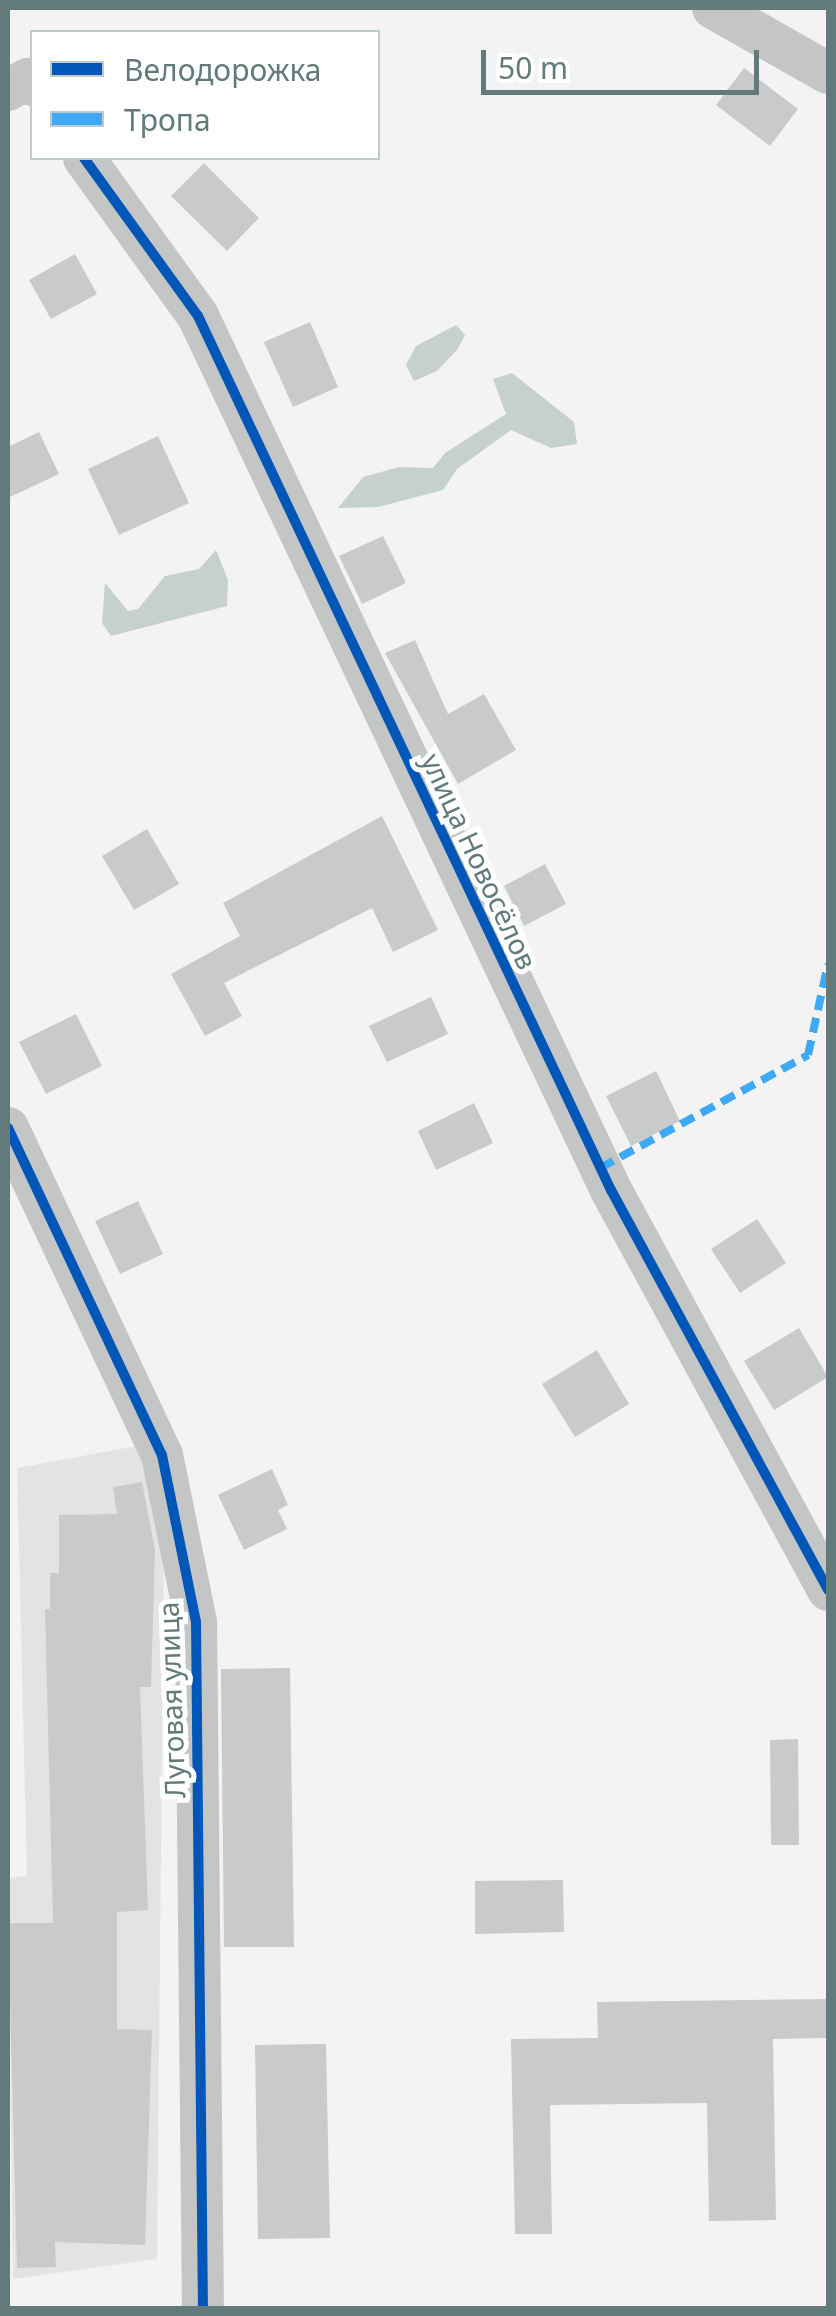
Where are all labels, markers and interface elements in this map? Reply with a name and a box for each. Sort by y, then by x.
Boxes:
legend [30,30,380,160]
scale bar [486,30,764,92]
text: 50 m [498,47,568,88]
text: Велодорожка [124,49,321,90]
text: Тропа [124,99,211,140]
street label: улица Новосёлов [415,748,545,974]
street label: Луговая улица [151,1601,191,1799]

